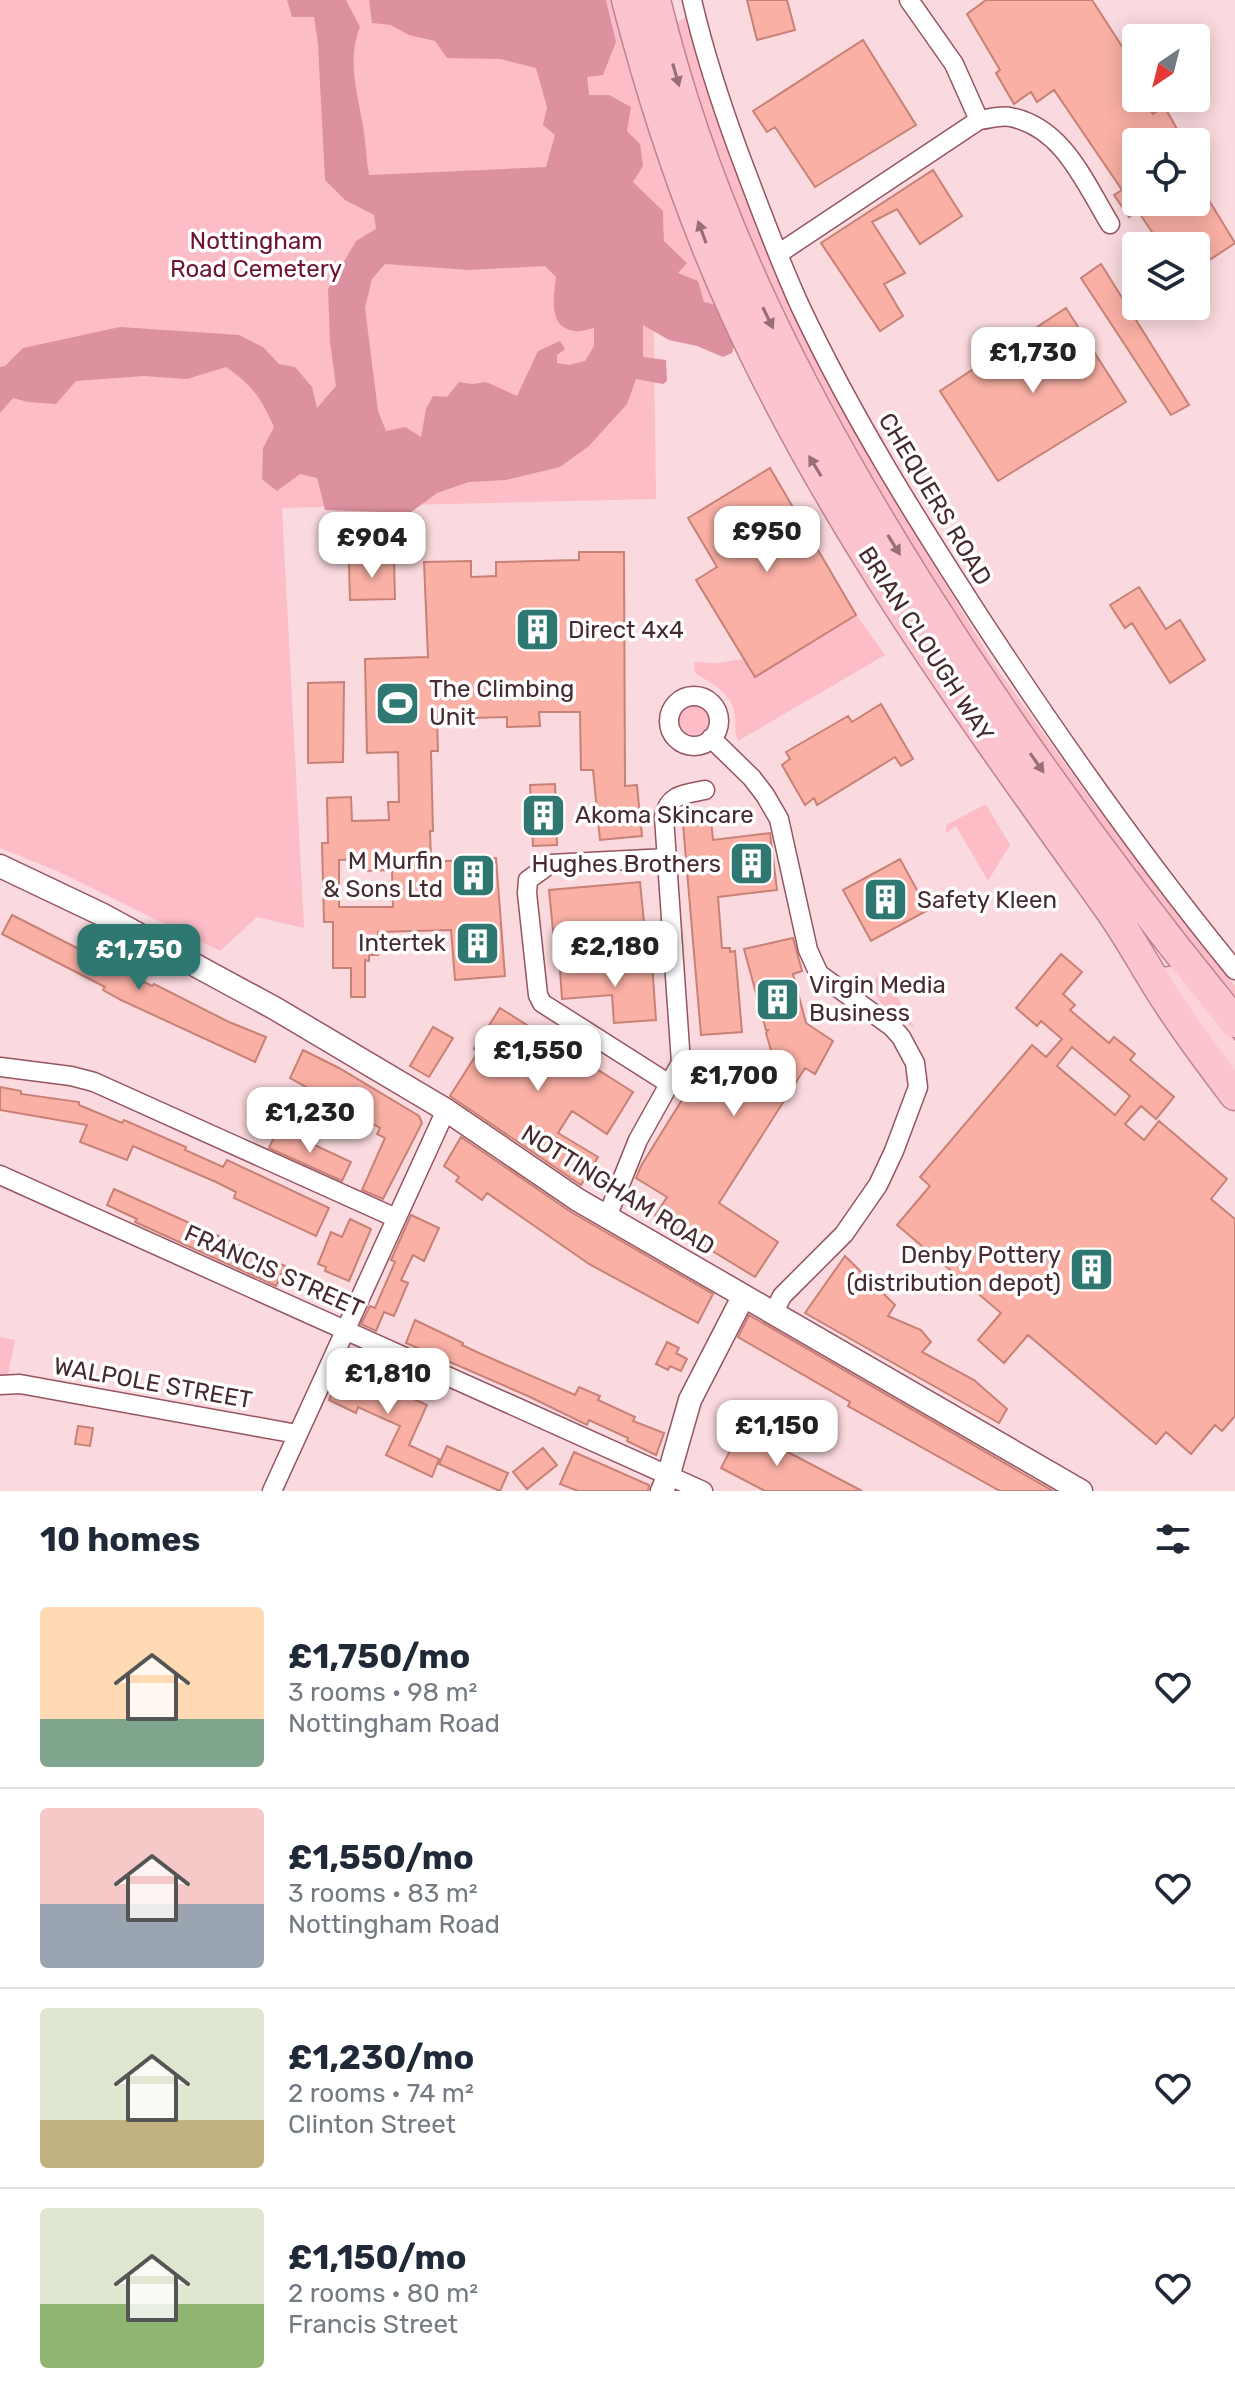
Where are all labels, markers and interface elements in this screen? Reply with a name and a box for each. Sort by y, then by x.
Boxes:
north arrow [1122,24,1210,112]
map controls [1122,24,1210,320]
one-way arrow [670,64,683,88]
button: locate [1122,128,1210,216]
one-way arrow [695,220,708,244]
park label: Nottingham Road Cemetery [170,227,342,283]
button: layers [1122,232,1210,320]
one-way arrow [761,307,775,330]
pin: £1,730 [968,327,1098,395]
text: £1,730 [989,337,1077,368]
street label: CHEQUERS ROAD [873,408,997,590]
one-way arrow [808,455,822,477]
pin: £950 [720,506,814,574]
pin: £904 [325,512,419,580]
text: £950 [732,516,802,547]
text: £904 [337,522,407,553]
one-way arrow [887,534,901,556]
street label: BRIAN CLOUGH WAY [853,541,999,747]
building icon: Direct 4x4 [513,606,561,654]
place label: Direct 4x4 [568,616,684,644]
place label: The Climbing Unit [429,675,574,731]
sports icon: The Climbing Unit [374,679,422,727]
one-way arrow [1029,752,1044,773]
building icon: Akoma Skincare [520,791,568,839]
place label: Akoma Skincare [575,801,754,829]
building icon: Hughes Brothers [728,840,776,888]
place label: M Murfin & Sons Ltd [323,847,443,903]
place label: Hughes Brothers [532,850,721,878]
building icon: M Murfin & Sons Ltd [450,851,498,899]
building icon: Safety Kleen [862,876,910,924]
place label: Safety Kleen [917,886,1057,914]
building icon: Intertek [453,919,501,967]
pin: £2,180 [550,921,680,989]
pin: £1,750 [74,924,204,992]
place label: Intertek [358,929,447,957]
text: £2,180 [570,931,660,962]
text: £1,750 [95,934,183,965]
place label: Virgin Media Business [809,971,946,1027]
building icon: Virgin Media Business [754,975,802,1023]
pin: £1,550 [473,1025,603,1093]
text: £1,550 [493,1035,583,1066]
pin: £1,700 [669,1050,799,1118]
text: £1,700 [690,1060,778,1091]
pin: £1,230 [245,1087,375,1155]
text: £1,230 [265,1097,355,1128]
street label: NOTTINGHAM ROAD [516,1119,720,1261]
street label: FRANCIS STREET [180,1219,368,1323]
place label: Denby Pottery (distribution depot) [846,1241,1061,1297]
building icon: Denby Pottery (distribution depot) [1068,1245,1116,1293]
pin: £1,810 [323,1348,453,1416]
street label: WALPOLE STREET [52,1352,255,1414]
text: £1,810 [345,1358,431,1389]
pin: £1,150 [712,1400,842,1468]
text: £1,150 [735,1410,819,1441]
icon: filters [1151,1517,1195,1561]
text: 10 homes [40,1519,200,1560]
text: £1,750/mo [288,1636,470,1677]
icon: home [104,1639,200,1735]
icon: heart [1151,1665,1195,1709]
text: 3 rooms · 98 m² [288,1677,477,1708]
text: Nottingham Road [288,1708,500,1739]
text: £1,550/mo [288,1837,474,1878]
icon: home [104,1840,200,1936]
icon: heart [1151,1866,1195,1910]
text: 3 rooms · 83 m² [288,1878,478,1909]
text: Nottingham Road [288,1909,500,1940]
text: £1,230/mo [288,2037,474,2078]
icon: home [104,2040,200,2136]
icon: heart [1151,2066,1195,2110]
text: 2 rooms · 74 m² [288,2078,474,2109]
text: Clinton Street [288,2109,456,2140]
text: £1,150/mo [288,2237,466,2278]
icon: home [104,2240,200,2336]
icon: heart [1151,2266,1195,2310]
text: 2 rooms · 80 m² [288,2278,478,2309]
text: Francis Street [288,2309,458,2340]

